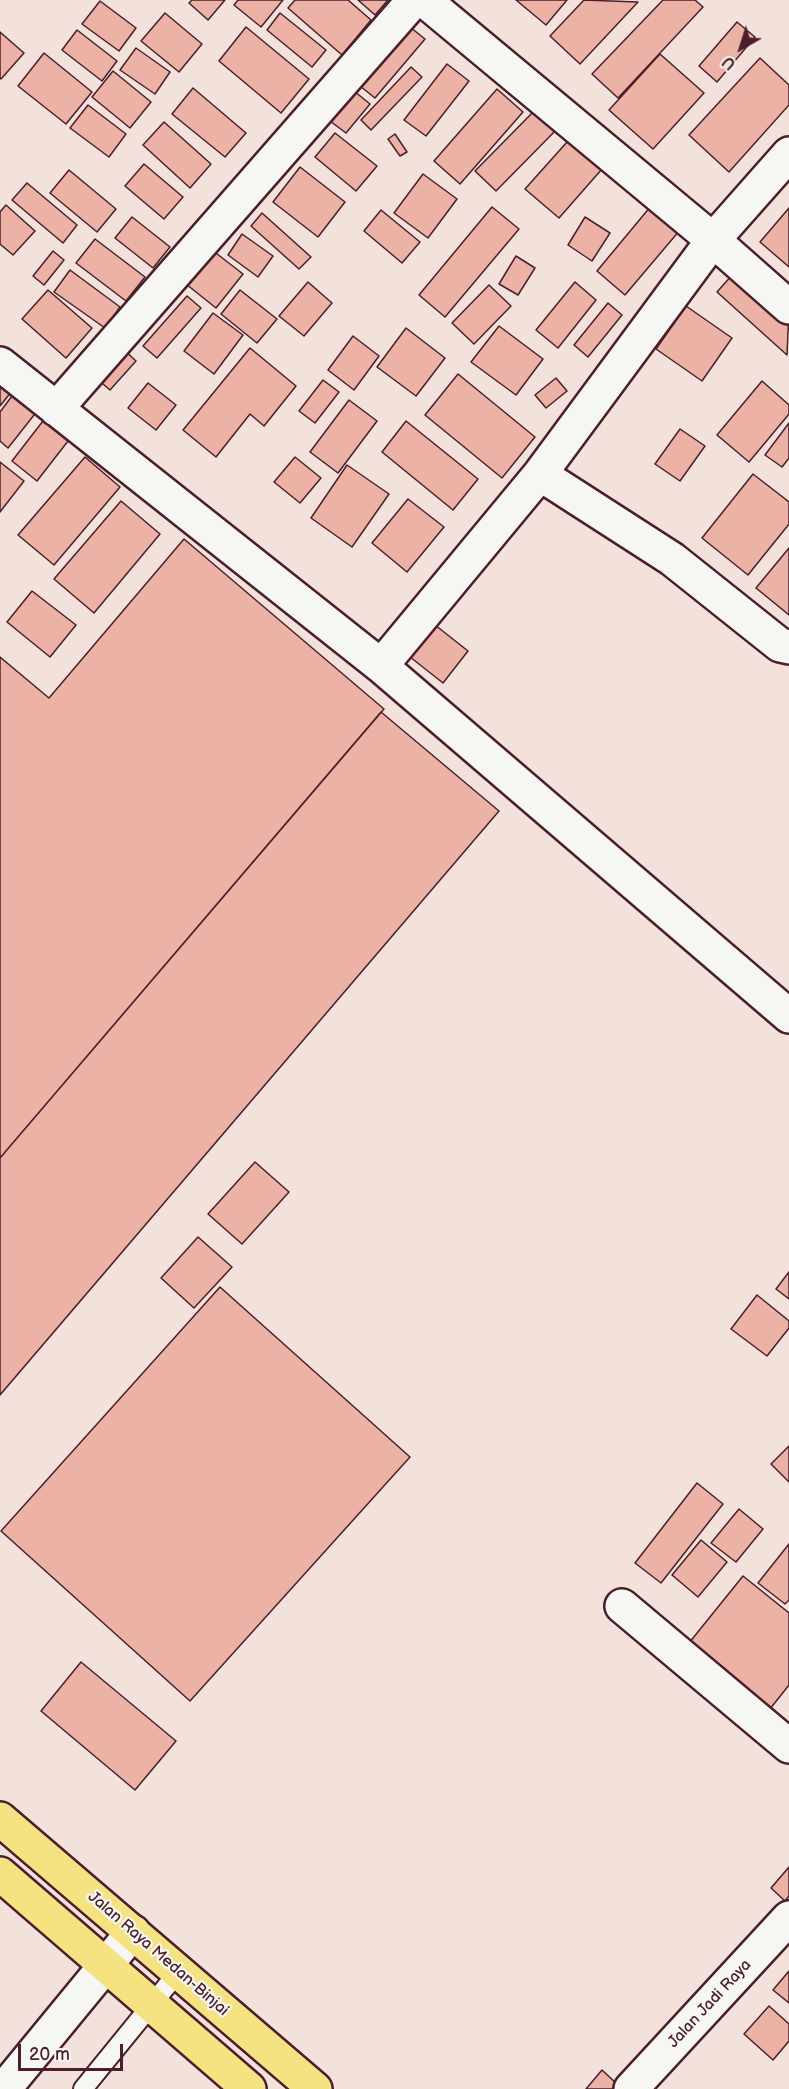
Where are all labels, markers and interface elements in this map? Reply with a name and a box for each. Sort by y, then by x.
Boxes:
north arrow [711,18,771,78]
text: U [719,51,740,73]
street label: Jalan Raya Medan-Binjai [84,1888,232,2020]
street label: Jalan Jadi Raya [664,1956,756,2052]
scale bar [21,2032,126,2070]
text: 20 m [29,2044,70,2065]

